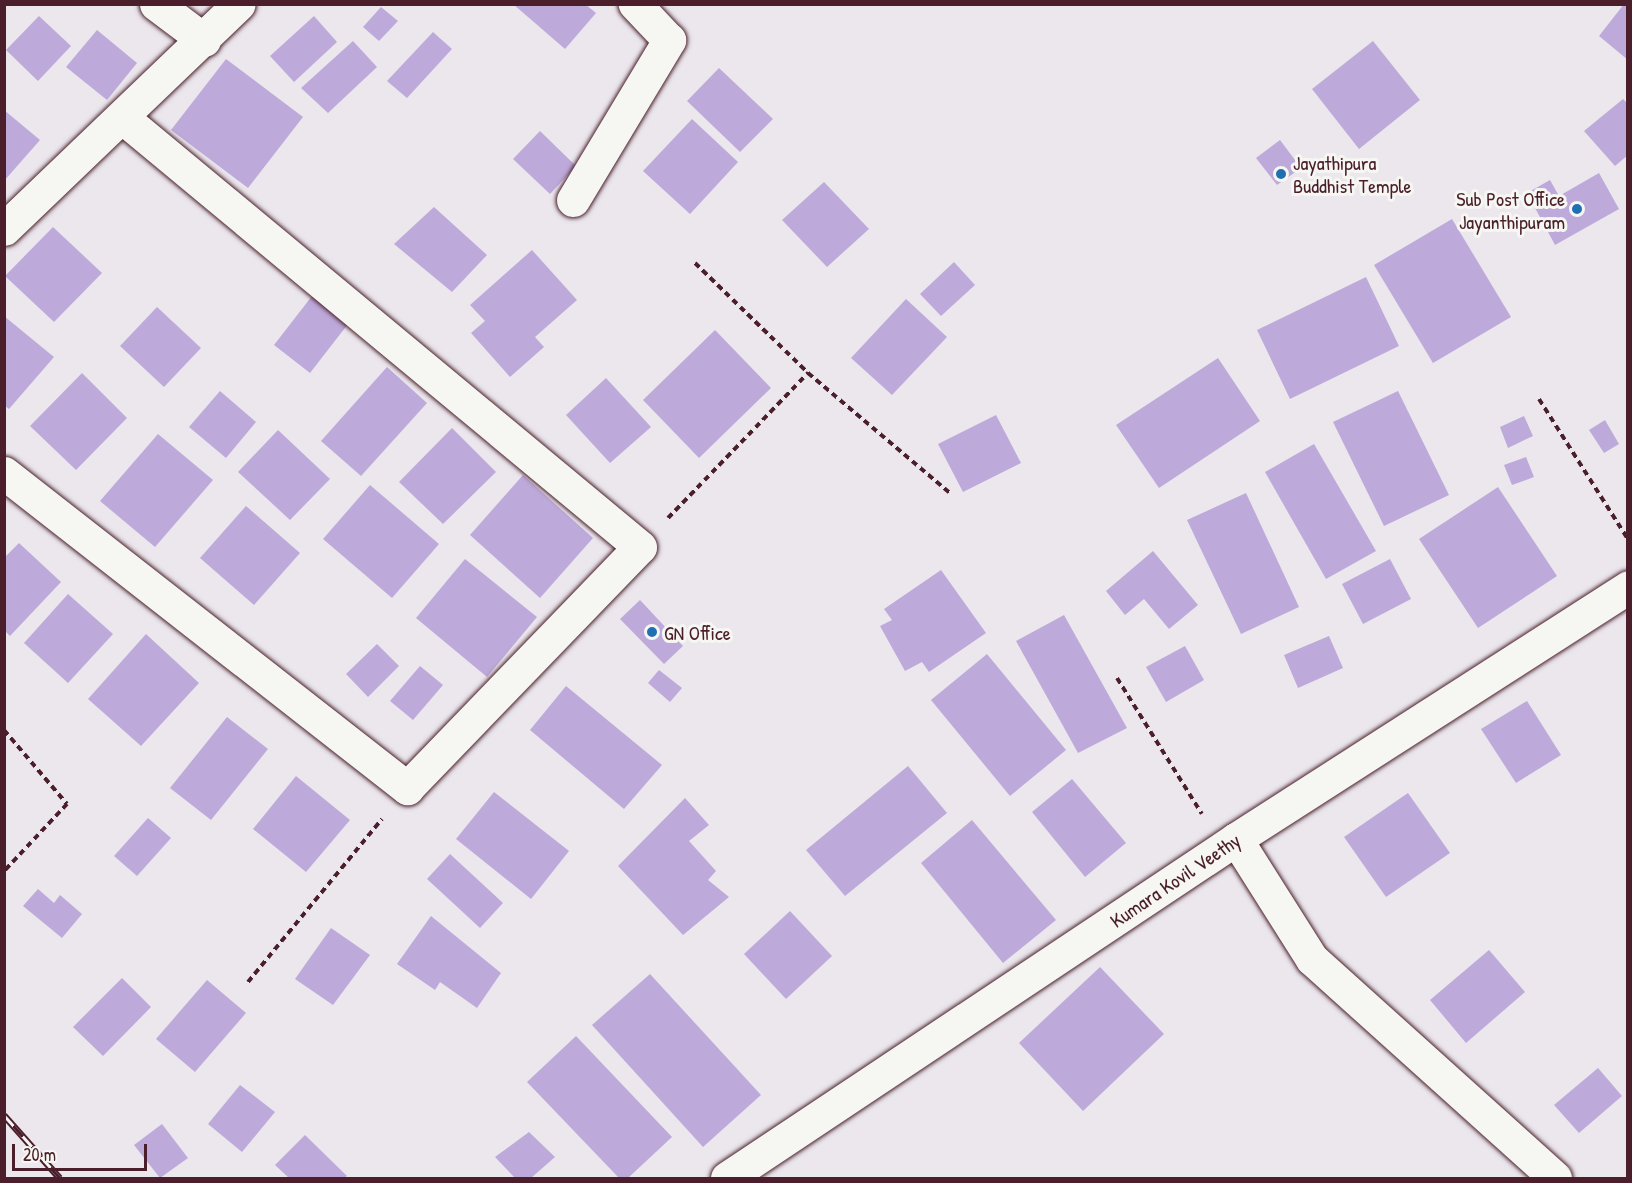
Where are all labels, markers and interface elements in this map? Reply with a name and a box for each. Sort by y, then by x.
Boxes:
place label: Jayathipura Buddhist Temple [1293,150,1412,197]
marker: Jayathipura Buddhist Temple [1274,167,1288,181]
place label: Sub Post Office Jayanthipuram [1456,186,1565,233]
marker: Sub Post Office Jayanthipuram [1570,202,1584,216]
place label: GN Office [664,620,731,644]
marker: GN Office [645,625,659,639]
street label: Kumara Kovil Veethy [1105,828,1245,932]
scale bar [15,1132,150,1170]
text: 20 m [23,1142,56,1167]

